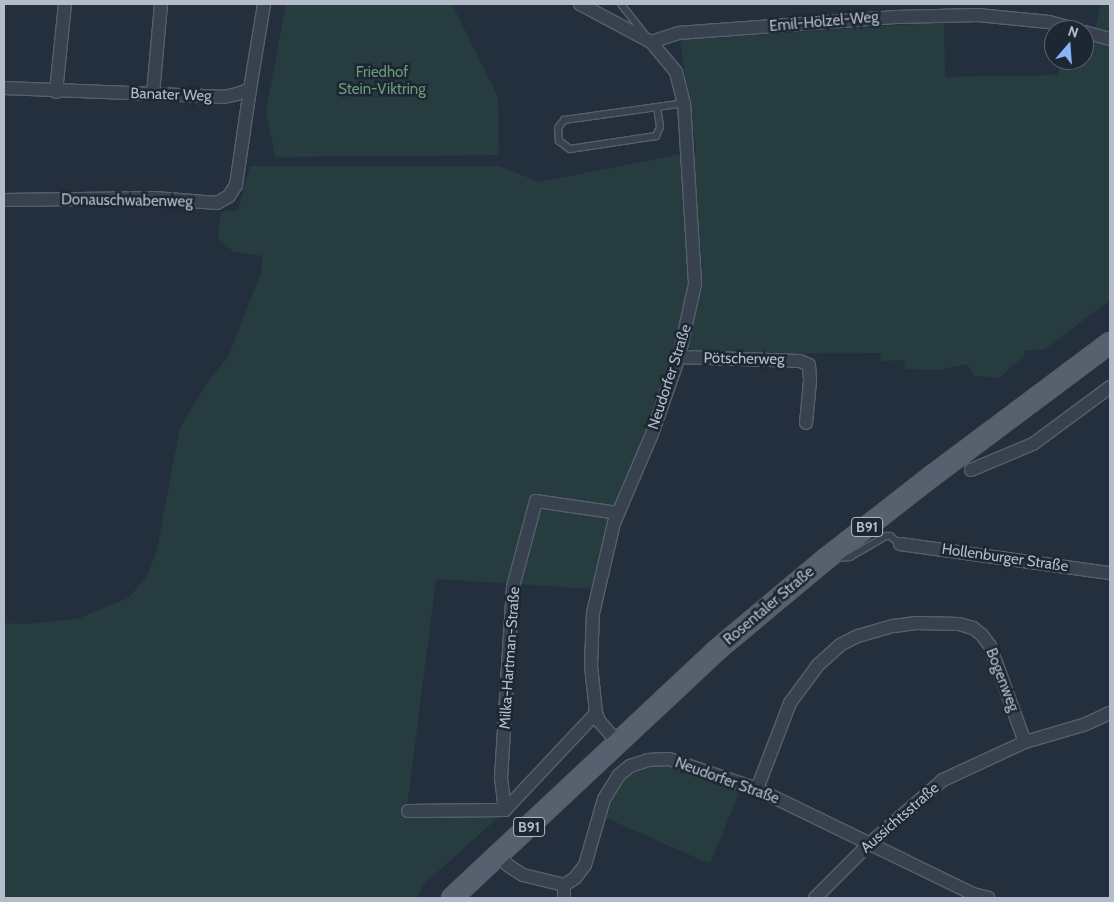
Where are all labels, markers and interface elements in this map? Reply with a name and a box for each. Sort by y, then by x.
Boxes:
street label: Emil-Hölzel-Weg [769,8,879,36]
north arrow [1044,20,1094,70]
text: N [1066,22,1081,42]
park label: Friedhof Stein-Viktring [338,63,426,98]
street label: Banater Weg [130,85,212,105]
street label: Donauschwabenweg [61,191,193,211]
street label: Neudorfer Straße [645,322,695,432]
street label: Pötscherweg [703,349,785,369]
road number: B91 [851,516,883,538]
street label: Hollenburger Straße [941,540,1069,576]
street label: Rosentaler Straße [720,563,818,649]
street label: Milka-Hartman-Straße [496,586,524,730]
street label: Bogenweg [982,646,1022,714]
street label: Neudorfer Straße [672,754,782,808]
street label: Aussichtsstraße [857,779,943,857]
road number: B91 [513,816,545,839]

